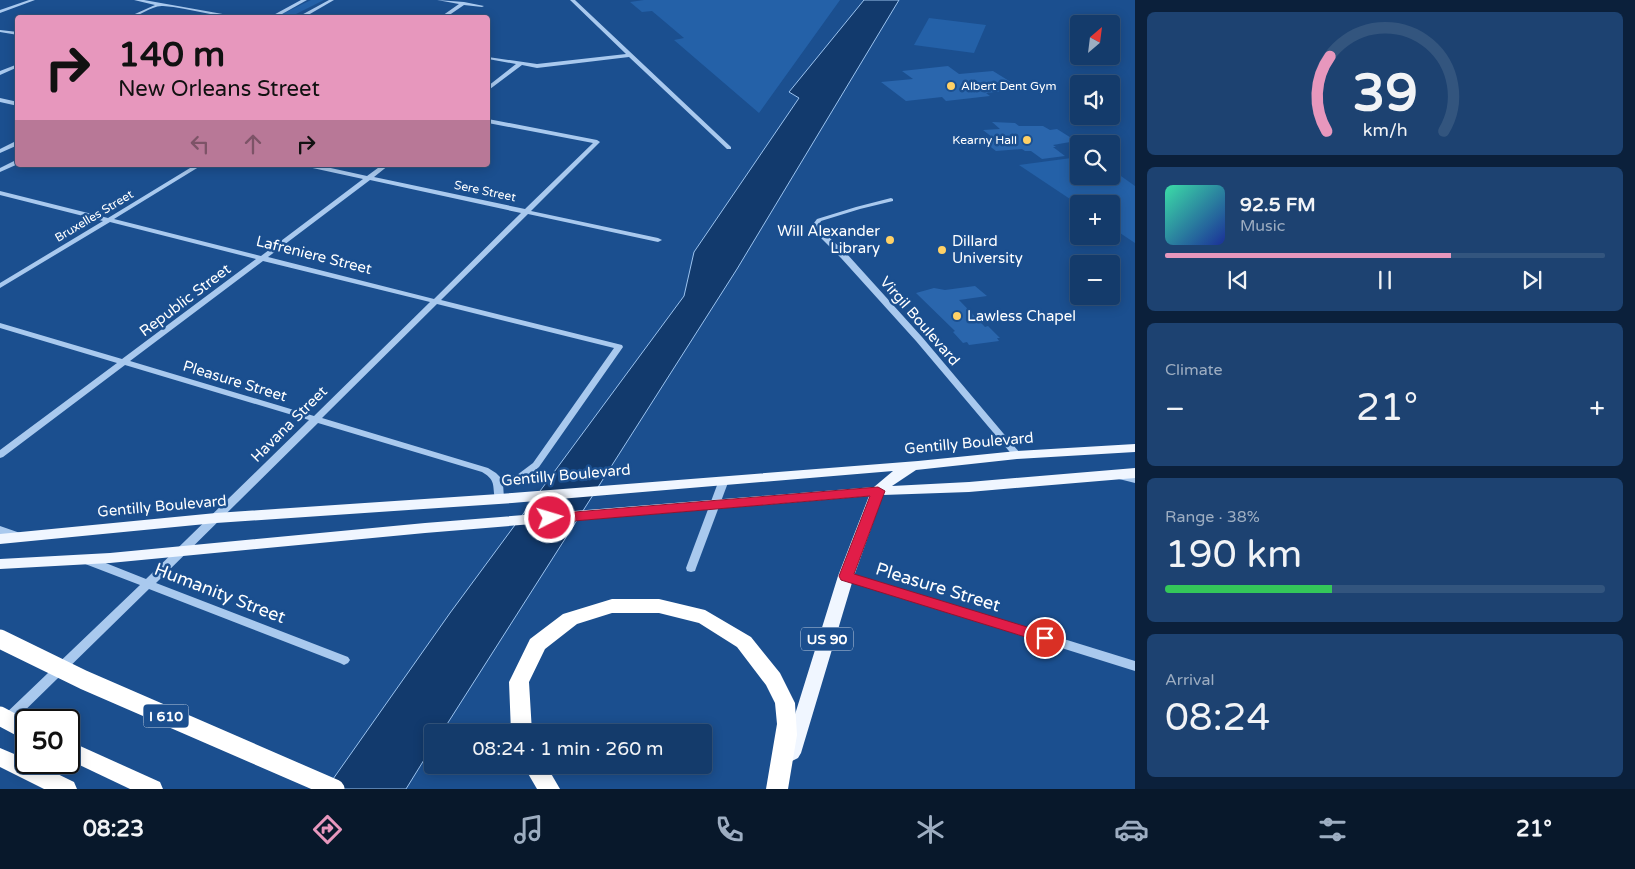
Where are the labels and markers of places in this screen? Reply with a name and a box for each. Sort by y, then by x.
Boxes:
place label: Albert Dent Gym [961,79,1057,93]
marker: Albert Dent Gym [945,80,957,92]
place label: Kearny Hall [952,133,1017,147]
marker: Kearny Hall [1021,134,1033,146]
place label: Will Alexander Library [777,222,880,257]
place label: Dillard University [952,232,1023,267]
marker: Will Alexander Library [884,234,896,246]
marker: Dillard University [936,244,948,256]
place label: Lawless Chapel [967,307,1076,325]
marker: Lawless Chapel [951,310,963,322]
pin [1024,617,1066,659]

